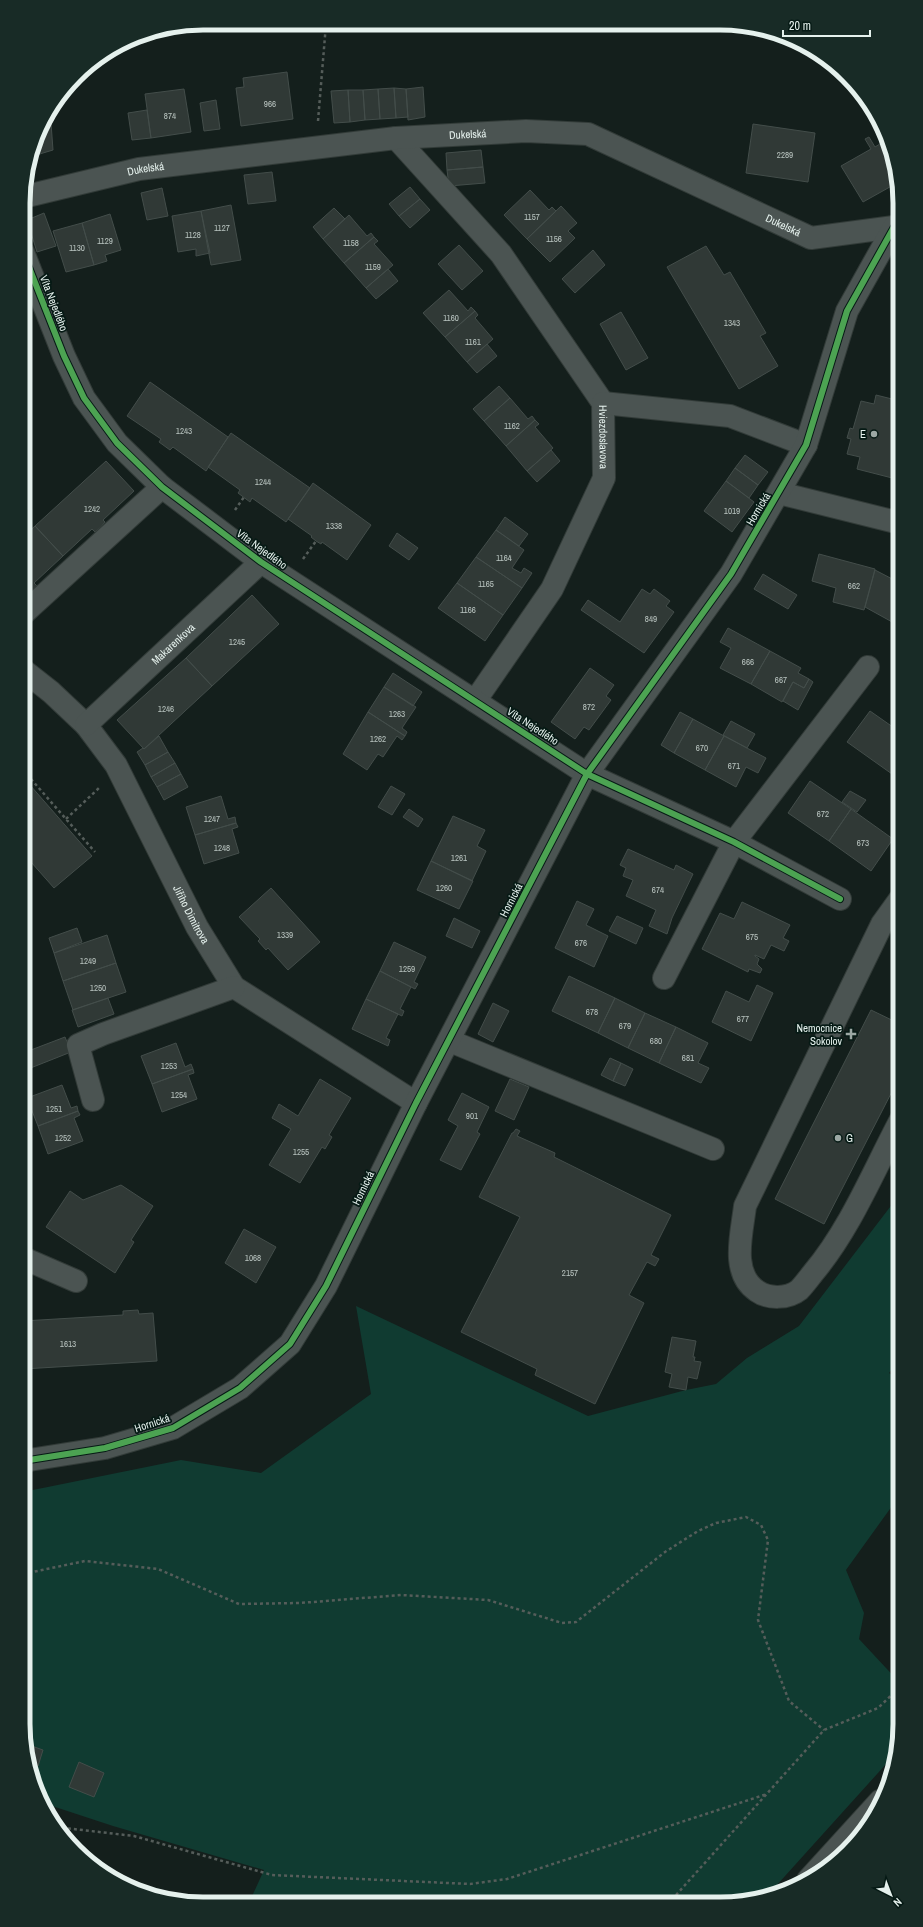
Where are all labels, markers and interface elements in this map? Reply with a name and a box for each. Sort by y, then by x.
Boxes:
scale bar [783,12,870,38]
text: 20 m [789,18,811,34]
house number: 966 [264,98,276,110]
house number: 874 [164,110,176,122]
street label: Dukelská [449,126,487,142]
house number: 2289 [777,149,793,161]
street label: Dukelská [126,159,165,179]
house number: 1157 [524,211,540,223]
street label: Dukelská [764,211,803,239]
house number: 1127 [214,222,230,234]
house number: 1128 [185,229,201,241]
house number: 1156 [546,233,562,245]
house number: 1129 [97,235,113,247]
house number: 1158 [343,237,359,249]
house number: 1130 [69,242,85,254]
house number: 1159 [365,261,381,273]
street label: Víta Nejedlého [37,273,71,333]
house number: 1160 [443,312,459,324]
house number: 1343 [724,317,740,329]
house number: 1161 [465,336,481,348]
street label: Hviezdoslavova [596,405,611,469]
house number: 1162 [504,420,520,432]
house number: 1243 [176,425,192,437]
place label: E [860,427,866,441]
marker: E [869,429,879,439]
house number: 1244 [255,476,271,488]
street label: Hornická [743,490,773,528]
house number: 1242 [84,503,100,515]
house number: 1019 [724,505,740,517]
house number: 1338 [326,520,342,532]
street label: Víta Nejedlého [234,526,290,572]
house number: 1164 [496,552,512,564]
house number: 1165 [478,578,494,590]
house number: 662 [848,580,860,592]
house number: 1166 [460,604,476,616]
house number: 849 [645,613,657,625]
street label: Makarenkova [148,620,198,668]
house number: 1245 [229,636,245,648]
house number: 666 [742,656,754,668]
house number: 667 [775,674,787,686]
house number: 872 [583,701,595,713]
house number: 1246 [158,703,174,715]
street label: Víta Nejedlého [504,704,562,748]
house number: 1263 [389,708,405,720]
house number: 1262 [370,733,386,745]
house number: 670 [696,742,708,754]
house number: 671 [728,760,740,772]
house number: 672 [817,808,829,820]
house number: 1247 [204,813,220,825]
house number: 673 [857,837,869,849]
house number: 1248 [214,842,230,854]
house number: 1261 [451,852,467,864]
street label: Hornická [497,881,525,919]
house number: 1260 [436,882,452,894]
street label: Jiřího Dimitrova [170,883,213,946]
house number: 674 [652,884,664,896]
house number: 1339 [277,929,293,941]
house number: 675 [746,931,758,943]
house number: 676 [575,937,587,949]
house number: 1249 [80,955,96,967]
house number: 1259 [399,963,415,975]
house number: 1250 [90,982,106,994]
house number: 678 [586,1006,598,1018]
house number: 677 [737,1013,749,1025]
house number: 679 [619,1020,631,1032]
place label: Nemocnice Sokolov [796,1021,842,1048]
marker: Nemocnice Sokolov [845,1028,857,1040]
house number: 680 [650,1035,662,1047]
house number: 681 [682,1052,694,1064]
house number: 1253 [161,1060,177,1072]
house number: 1254 [171,1089,187,1101]
house number: 1251 [46,1103,62,1115]
house number: 901 [466,1110,478,1122]
place label: G [846,1131,853,1145]
house number: 1252 [55,1132,71,1144]
marker: G [833,1133,843,1143]
house number: 1255 [293,1146,309,1158]
street label: Hornická [349,1169,377,1207]
house number: 1068 [245,1252,261,1264]
house number: 2157 [562,1267,578,1279]
house number: 1613 [60,1338,76,1350]
street label: Hornická [133,1411,171,1435]
north arrow [871,1875,911,1915]
text: N [891,1895,905,1910]

